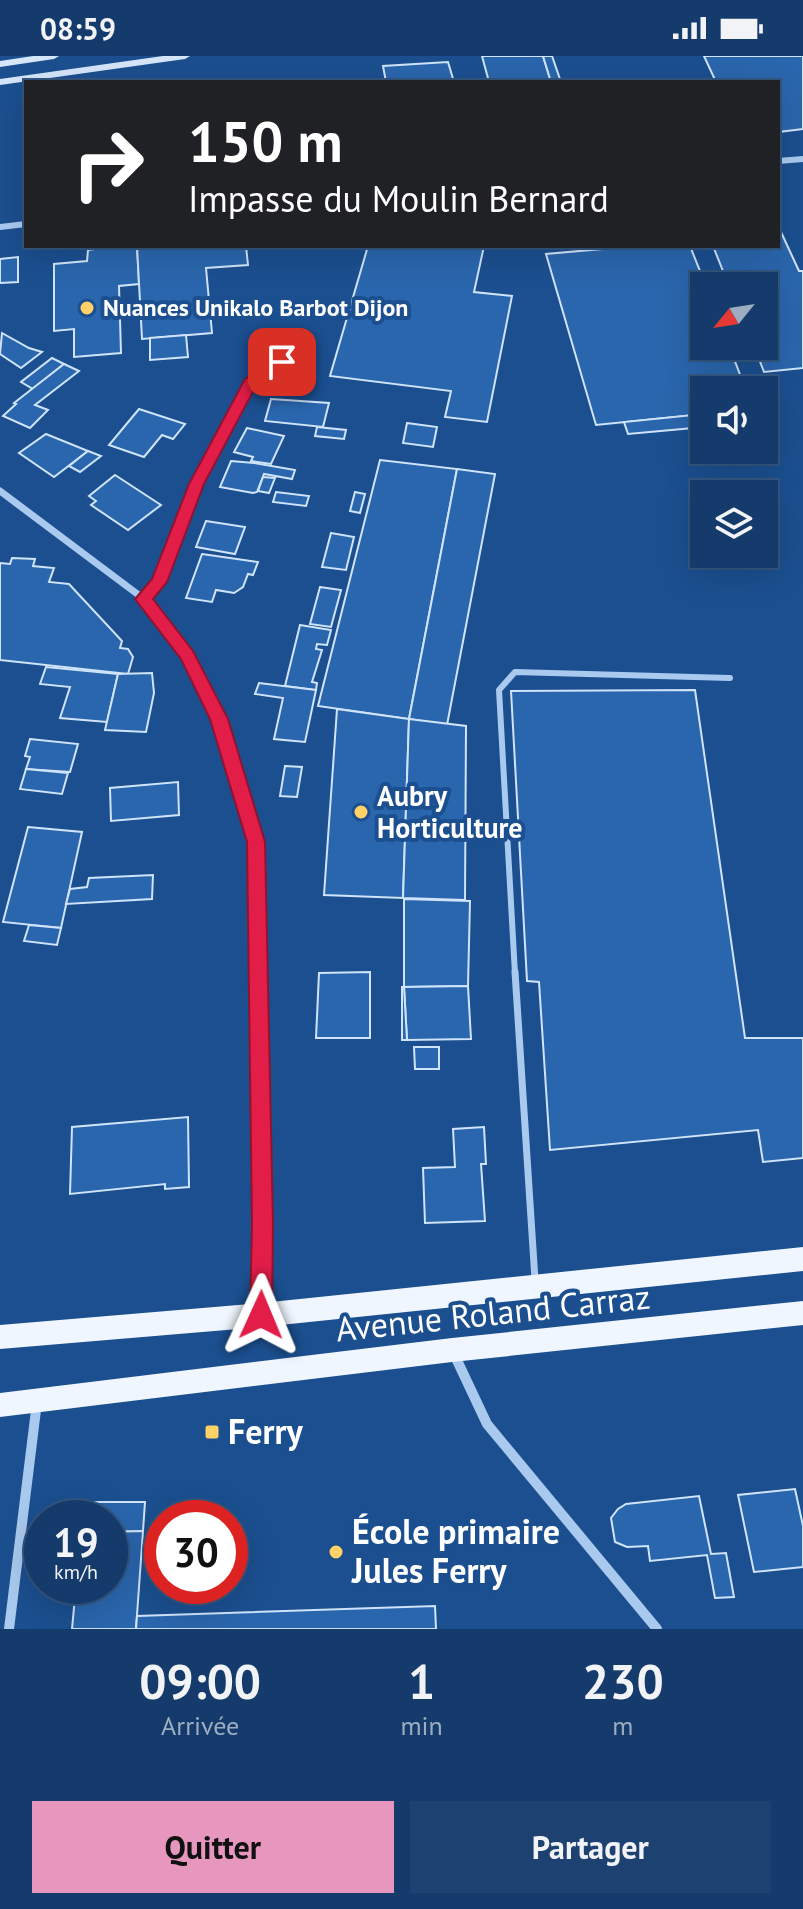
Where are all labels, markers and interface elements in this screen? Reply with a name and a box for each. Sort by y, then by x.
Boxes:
text: 08:59 [40,9,116,48]
text: 150 m [188,105,343,177]
icon: right [56,112,160,216]
text: Impasse du Moulin Bernard [188,175,609,222]
north arrow [690,272,778,360]
map controls [690,272,778,568]
place label: Nuances Unikalo Barbot Dijon [103,292,408,323]
marker: Nuances Unikalo Barbot Dijon [78,299,96,317]
pin [248,328,316,396]
icon: arrive [260,340,304,384]
button: sound [690,376,778,464]
button: layers [690,480,778,568]
place label: Aubry Horticulture [377,777,523,846]
marker: Aubry Horticulture [352,803,370,821]
position arrow [219,1273,303,1357]
street label: Avenue Roland Carraz [334,1274,652,1350]
place label: Ferry [228,1409,303,1453]
marker: Ferry [203,1423,221,1441]
speed limit sign: 30 [144,1500,248,1604]
place label: École primaire Jules Ferry [351,1509,560,1592]
text: 19 [53,1516,99,1568]
marker: École primaire Jules Ferry [327,1543,345,1561]
text: km/h [54,1559,98,1585]
text: 09:00 [139,1650,261,1712]
text: 1 [408,1650,435,1712]
text: 230 [582,1650,664,1712]
text: Arrivée [161,1709,239,1742]
text: min [400,1709,443,1742]
text: m [612,1709,633,1742]
button: Quitter [32,1801,394,1893]
button: Partager [410,1801,771,1893]

